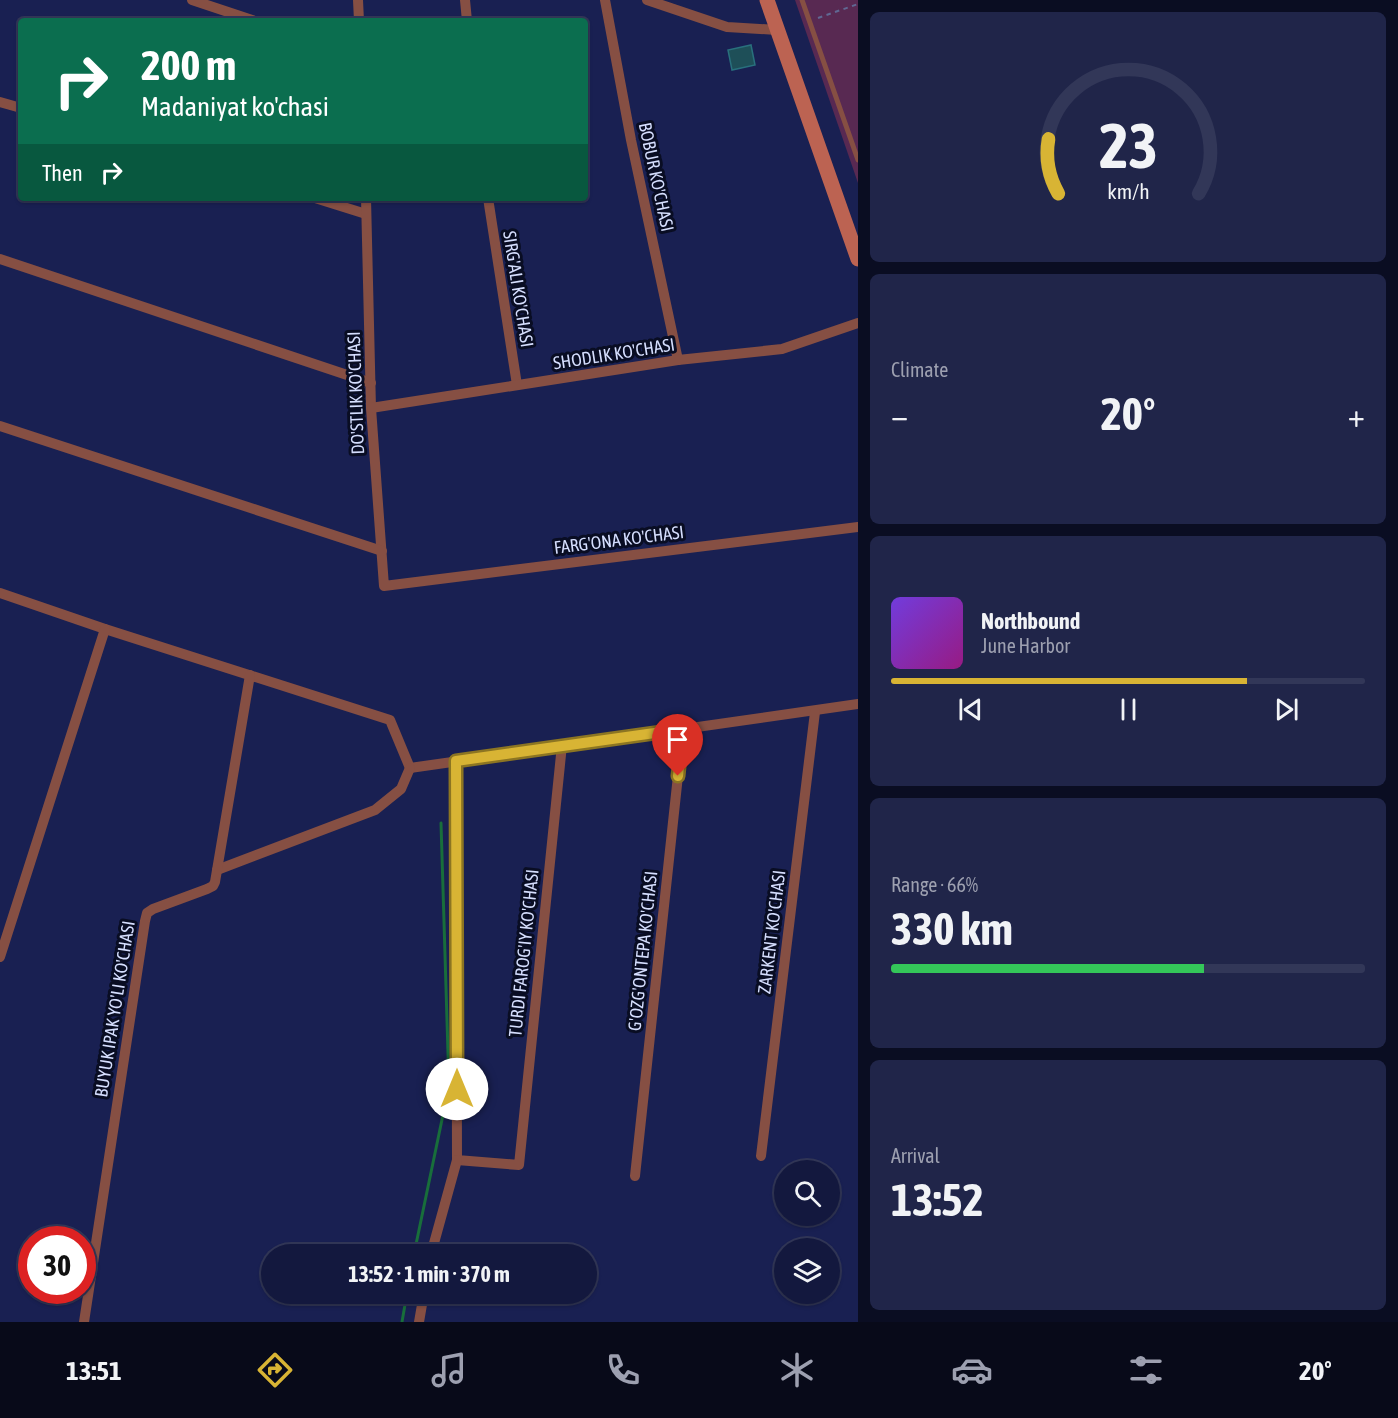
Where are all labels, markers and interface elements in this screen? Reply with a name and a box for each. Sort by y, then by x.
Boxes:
text: 200 m [141,41,236,89]
icon: right [42,42,120,120]
text: Madaniyat ko'chasi [141,91,329,122]
text: 23 [1099,110,1157,181]
street label: BOBUR KO'CHASI [635,120,678,233]
icon: right [95,156,128,189]
text: Then [42,160,83,186]
text: km/h [1107,179,1149,204]
street label: SIRG'ALI KO'CHASI [499,229,538,349]
street label: DO'STLIK KO'CHASI [343,331,368,455]
street label: SHODLIK KO'CHASI [552,334,676,373]
text: Climate [891,358,948,381]
text: 20° [1101,388,1155,440]
text: − [891,396,908,434]
text: + [1348,396,1365,434]
street label: FARG'ONA KO'CHASI [553,521,685,558]
text: Northbound [981,608,1080,634]
text: June Harbor [981,634,1070,657]
icon: previous [954,693,987,726]
icon: pause [1112,693,1145,726]
icon: next [1270,693,1303,726]
pin [652,714,703,776]
icon: arrive [661,723,694,756]
street label: TURDI FAROG'IY KO'CHASI [504,868,543,1038]
street label: ZARKENT KO'CHASI [753,869,790,995]
street label: G'OZG'ONTEPA KO'CHASI [624,870,661,1032]
text: Range · 66% [891,873,978,896]
text: 330 km [891,903,1013,955]
street label: BUYUK IPAK YO'LI KO'CHASI [90,919,139,1099]
position arrow [425,1057,489,1121]
text: Arrival [891,1144,940,1167]
map controls [774,1160,840,1304]
button: search [774,1160,840,1226]
text: 13:52 [891,1174,984,1226]
speed limit sign: 30 [18,1226,96,1304]
button: layers [774,1238,840,1304]
text: 13:52 · 1 min · 370 m [348,1261,510,1287]
icon: directions [254,1349,296,1391]
icon: music [428,1349,470,1391]
icon: phone [602,1349,644,1391]
icon: climate [776,1349,818,1391]
icon: car [951,1349,993,1391]
icon: filters [1125,1349,1167,1391]
text: 13:51 [66,1355,122,1386]
text: 20° [1299,1355,1332,1386]

